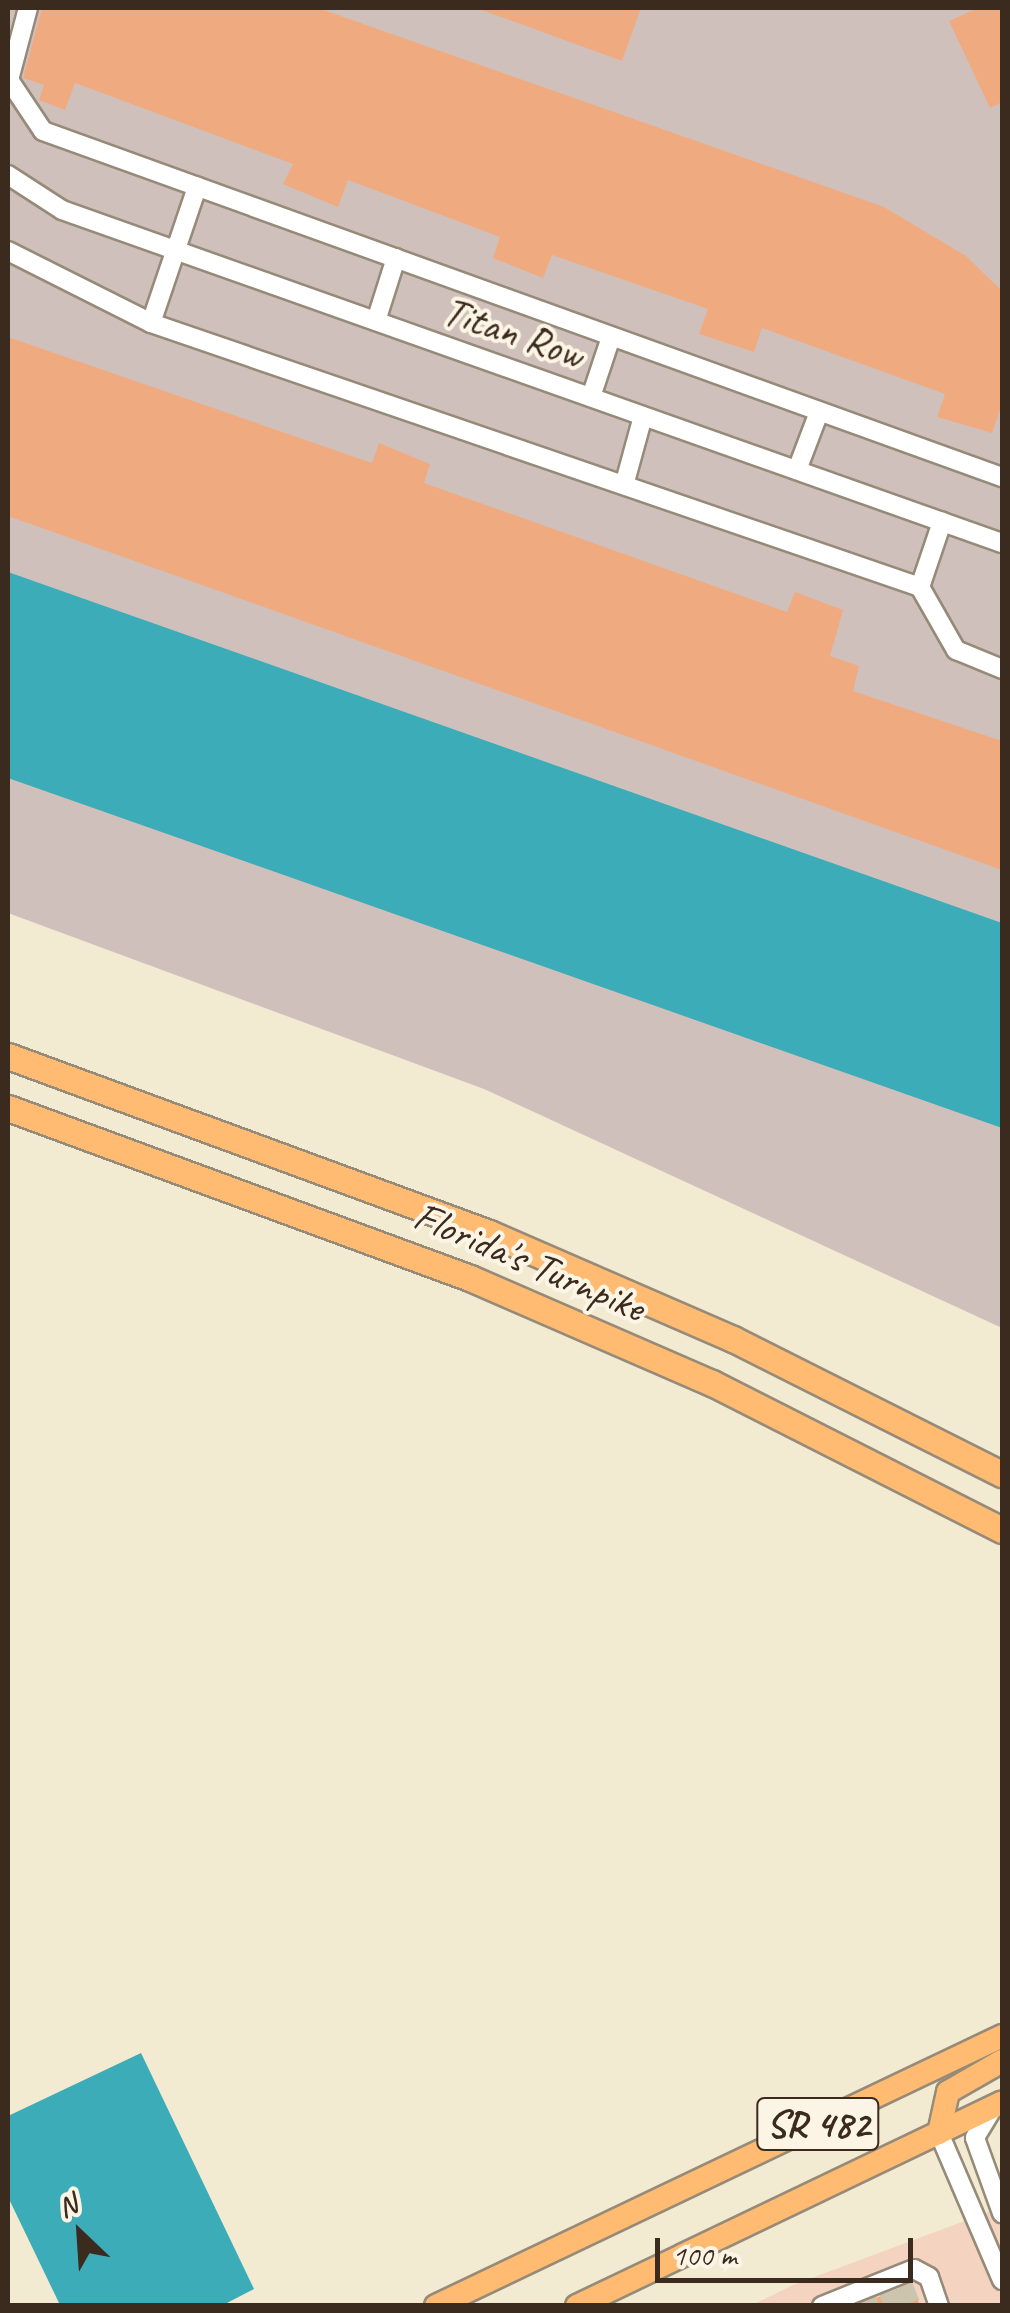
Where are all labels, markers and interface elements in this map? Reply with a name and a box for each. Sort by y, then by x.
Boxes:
street label: Titan Row [436,286,590,380]
street label: Florida's Turnpike [406,1191,652,1333]
road number: SR 482 [756,2089,880,2159]
north arrow [30,2183,130,2283]
text: N [52,2186,82,2225]
scale bar [660,2218,918,2280]
text: 100 m [672,2236,737,2274]

